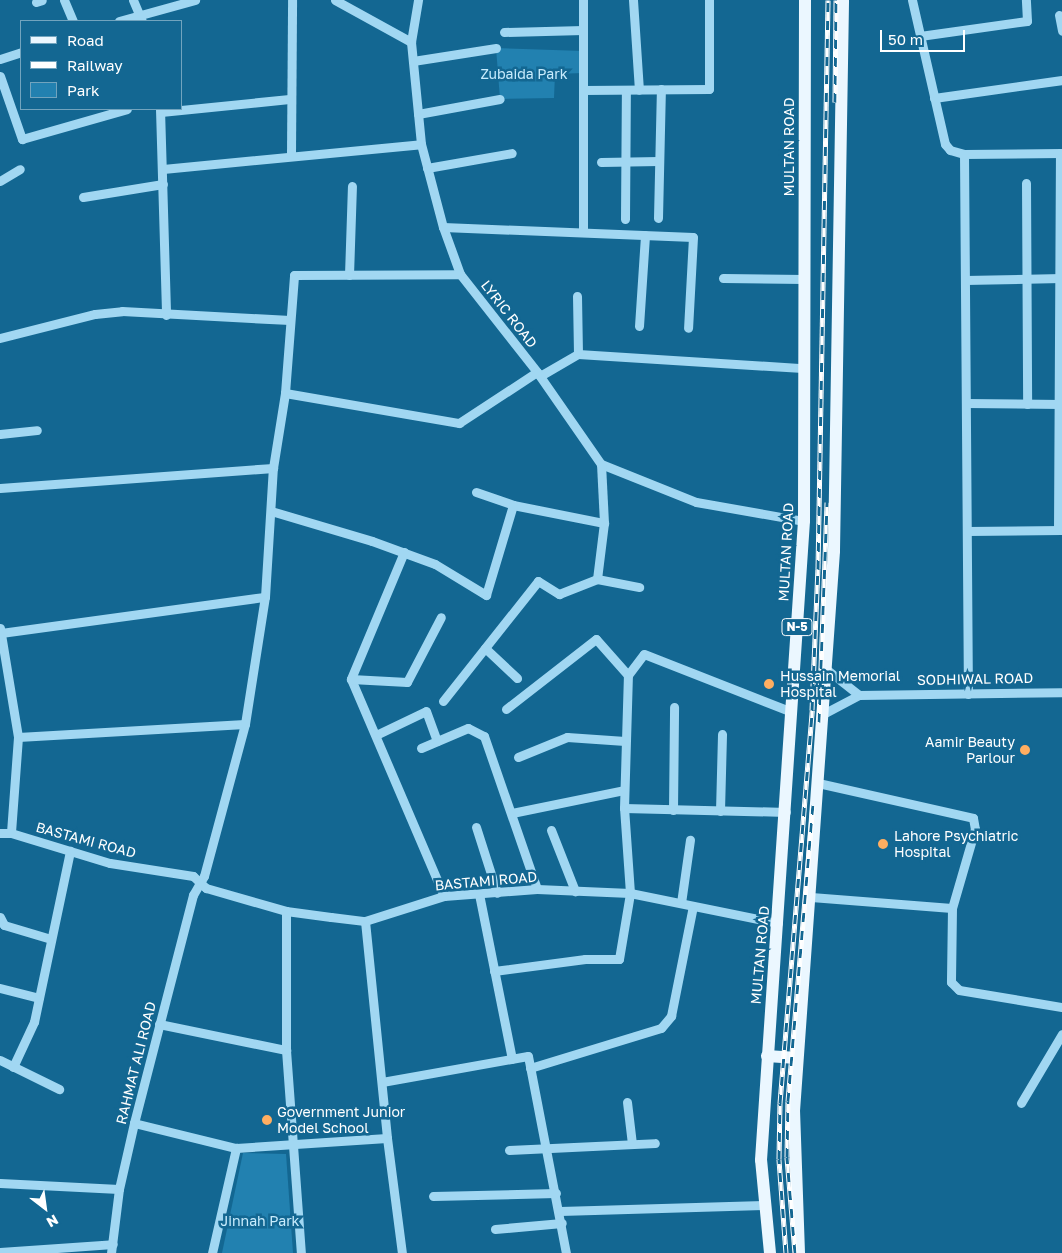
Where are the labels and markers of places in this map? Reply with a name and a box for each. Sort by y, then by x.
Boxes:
place label: Hussain Memorial Hospital [780,668,900,700]
marker: Hussain Memorial Hospital [762,677,776,691]
place label: Aamir Beauty Parlour [925,734,1015,766]
marker: Aamir Beauty Parlour [1019,744,1031,756]
place label: Lahore Psychiatric Hospital [894,828,1018,860]
marker: Lahore Psychiatric Hospital [876,837,890,851]
place label: Government Junior Model School [277,1104,405,1136]
marker: Government Junior Model School [261,1114,273,1126]

